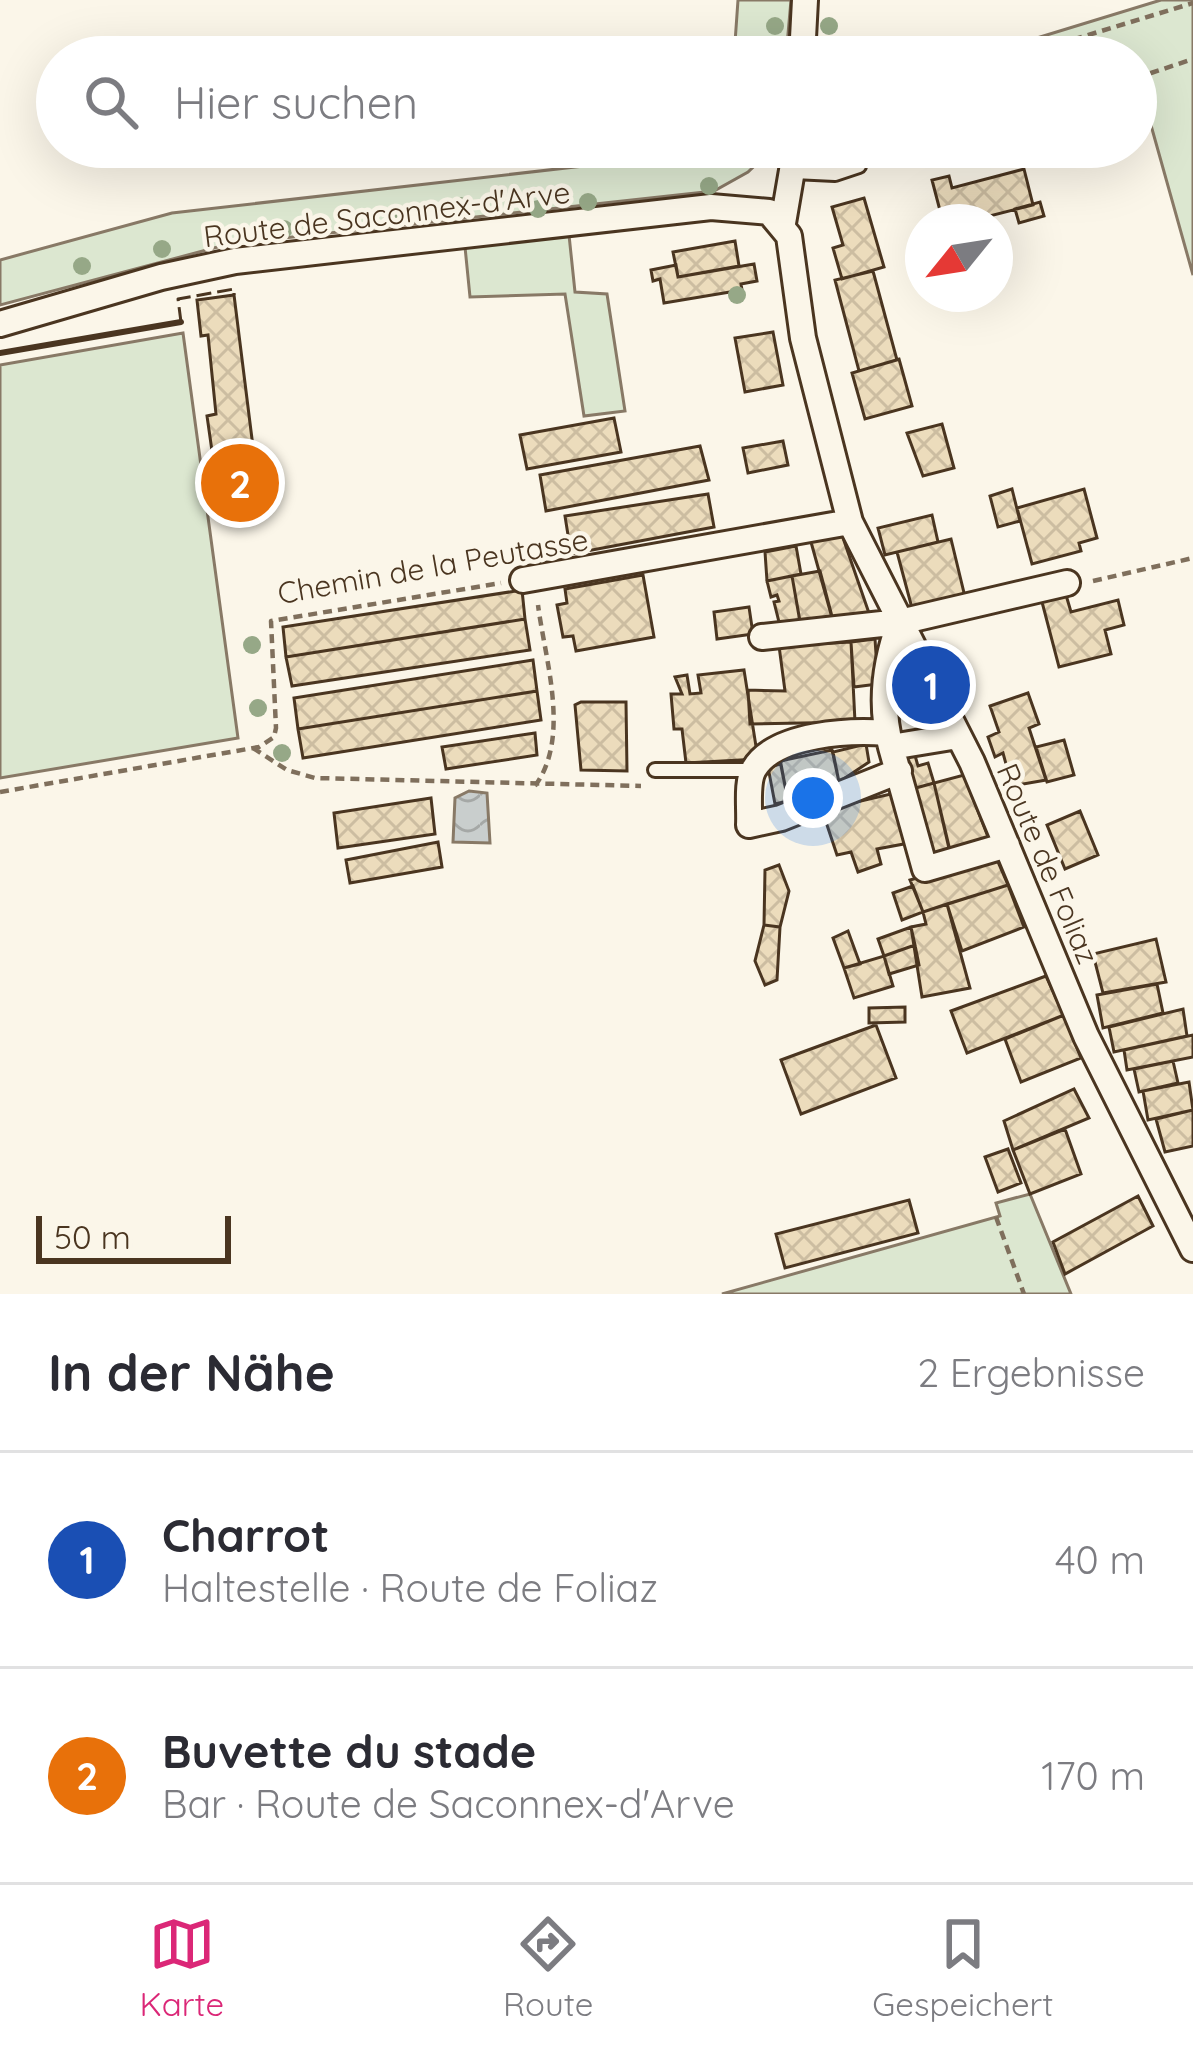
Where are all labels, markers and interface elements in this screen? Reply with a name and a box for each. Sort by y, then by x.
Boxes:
search box [36,36,1157,168]
icon: search [78,69,144,135]
text: Hier suchen [174,74,418,130]
street label: Route de Saconnex-d'Arve [201,173,572,255]
north arrow [905,204,1013,312]
pin: 2 [201,438,279,528]
street label: Chemin de la Peutasse [275,520,591,612]
pin: 1 [892,640,970,730]
street label: Route de Foliaz [989,758,1107,970]
your location [783,768,843,828]
scale bar [36,1210,231,1263]
text: 50 m [54,1216,131,1257]
text: In der Nähe [48,1340,335,1404]
text: 2 Ergebnisse [917,1348,1145,1397]
text: Charrot [162,1507,329,1563]
text: 1 [79,1535,95,1584]
text: 40 m [1055,1535,1145,1584]
text: Haltestelle · Route de Foliaz [162,1563,658,1612]
text: Buvette du stade [162,1723,536,1779]
text: 2 [76,1751,98,1800]
text: 170 m [1041,1751,1145,1800]
text: Bar · Route de Saconnex-d'Arve [162,1779,735,1828]
tab: Karte [139,1911,224,2024]
tab: Route [503,1911,593,2024]
tab: Gespeichert [872,1911,1054,2024]

